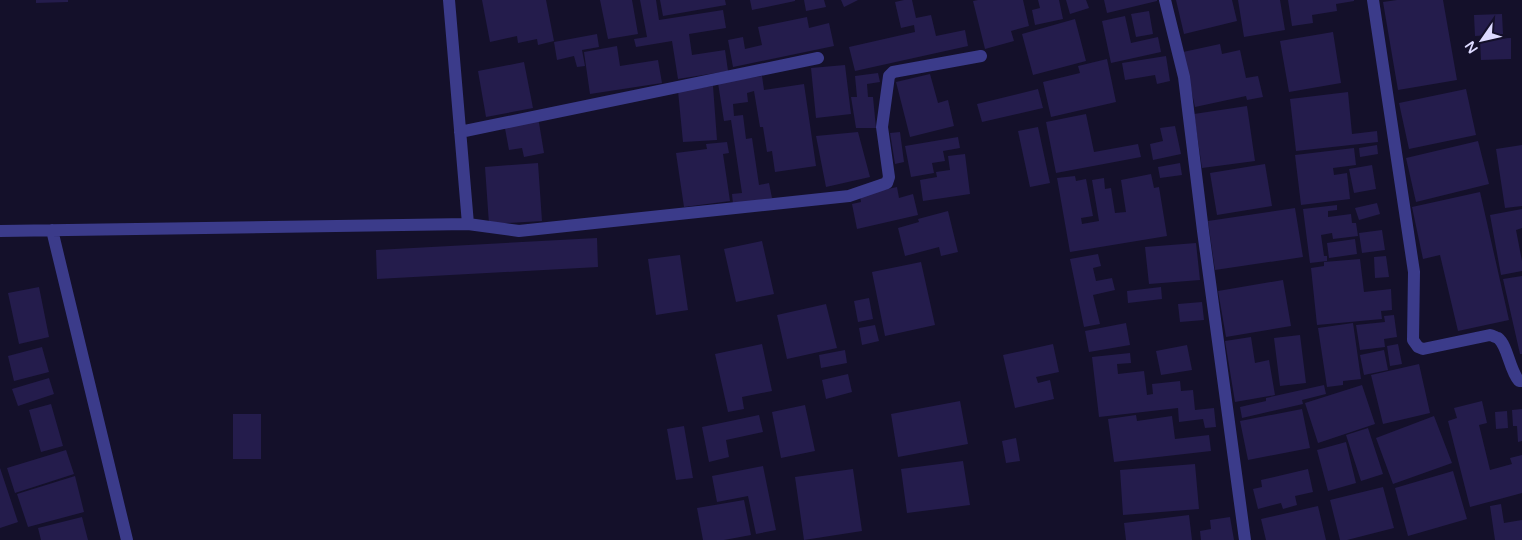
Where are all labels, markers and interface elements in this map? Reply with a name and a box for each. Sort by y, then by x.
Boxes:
north arrow [1457,15,1507,65]
text: N [1461,38,1482,56]

